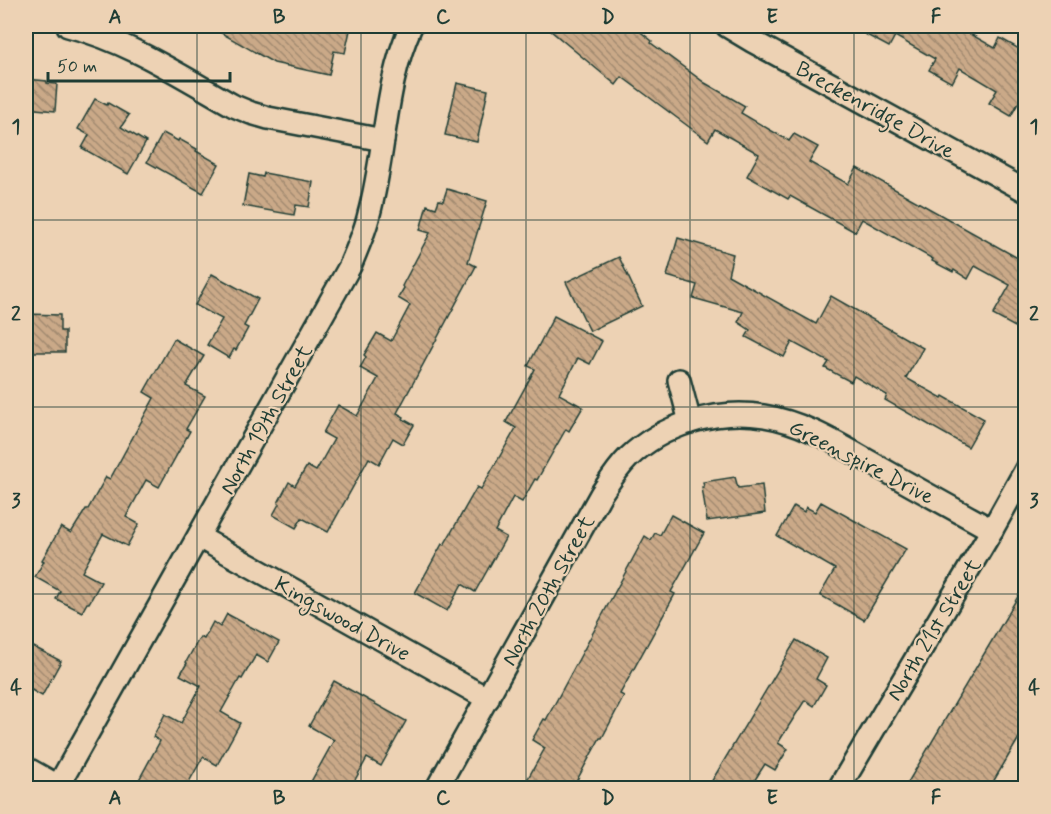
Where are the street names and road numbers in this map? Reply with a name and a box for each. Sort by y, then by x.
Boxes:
street label: Breckenridge Drive [789,55,960,169]
street label: North 19th Street [214,340,320,500]
street label: Greenspire Drive [784,414,939,512]
street label: North 20th Street [496,511,602,671]
street label: North 21st Street [881,554,988,706]
street label: Kingswood Drive [268,571,415,671]

